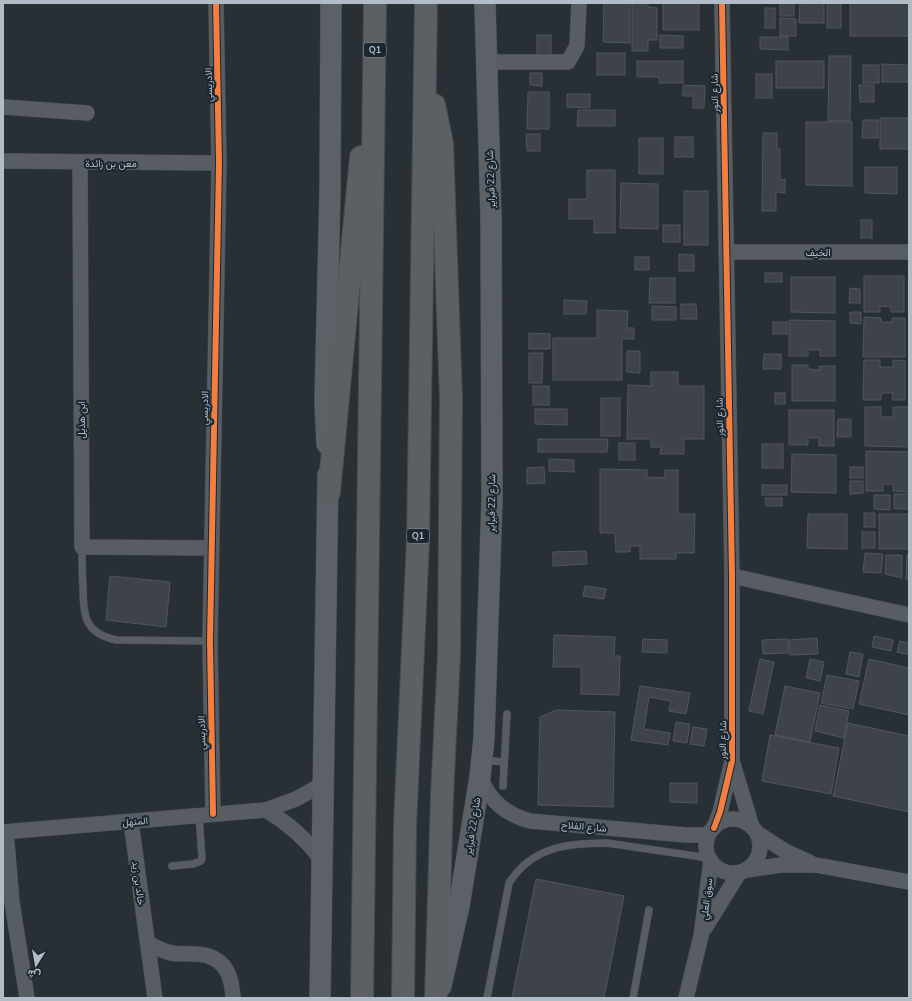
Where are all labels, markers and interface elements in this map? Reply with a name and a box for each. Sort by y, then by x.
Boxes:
road number: Q1 [364,43,386,57]
street label: الادريسي [202,68,217,102]
street label: شارع النور [708,73,722,114]
street label: شارع 22 فبراير [483,150,499,209]
street label: معن بن زائدة [85,157,137,171]
street label: الخيف [806,246,830,260]
street label: الادريسي [198,391,213,425]
street label: شارع النور [713,397,727,438]
street label: ابن هذيل [75,401,89,439]
street label: شارع 22 فبراير [484,474,500,533]
road number: Q1 [407,529,429,543]
street label: الادريسي [195,716,210,750]
street label: شارع النور [716,720,730,761]
street label: شارع 22 فبراير [461,796,484,857]
street label: المنهل [122,814,149,830]
street label: شارع الفلاح [561,818,607,836]
street label: خالد بن زيد [128,860,148,907]
street label: سوق العلي [697,877,718,921]
north arrow [16,945,56,985]
text: ش [26,966,42,983]

